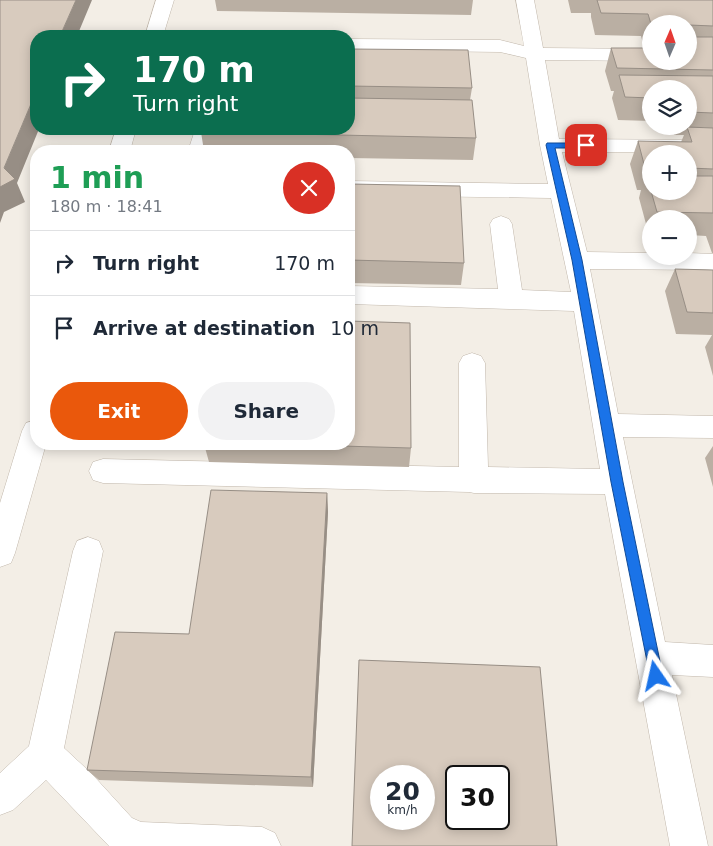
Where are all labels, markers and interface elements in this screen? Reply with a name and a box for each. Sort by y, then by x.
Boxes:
north arrow [642,15,698,70]
map controls [642,15,697,265]
icon: right [50,50,115,115]
text: 170 m [133,50,255,90]
button: layers [642,80,697,135]
text: Turn right [133,91,238,116]
pin [565,124,607,166]
icon: arrive [572,131,600,159]
button: + [642,145,697,200]
text: 1 min [50,160,144,195]
button: close [283,162,335,214]
text: 180 m · 18:41 [50,197,163,216]
button: − [642,210,697,265]
icon: right [50,249,78,277]
text: Turn right [93,252,199,274]
text: 170 m [274,252,335,274]
icon: arrive [50,314,78,342]
text: Arrive at destination [93,317,315,339]
text: 10 m [330,317,379,339]
button: Exit [50,382,188,440]
button: Share [198,382,335,440]
position arrow [629,649,681,701]
speed limit sign: 30 [445,765,510,830]
text: 20 [385,777,420,806]
text: km/h [387,803,418,817]

